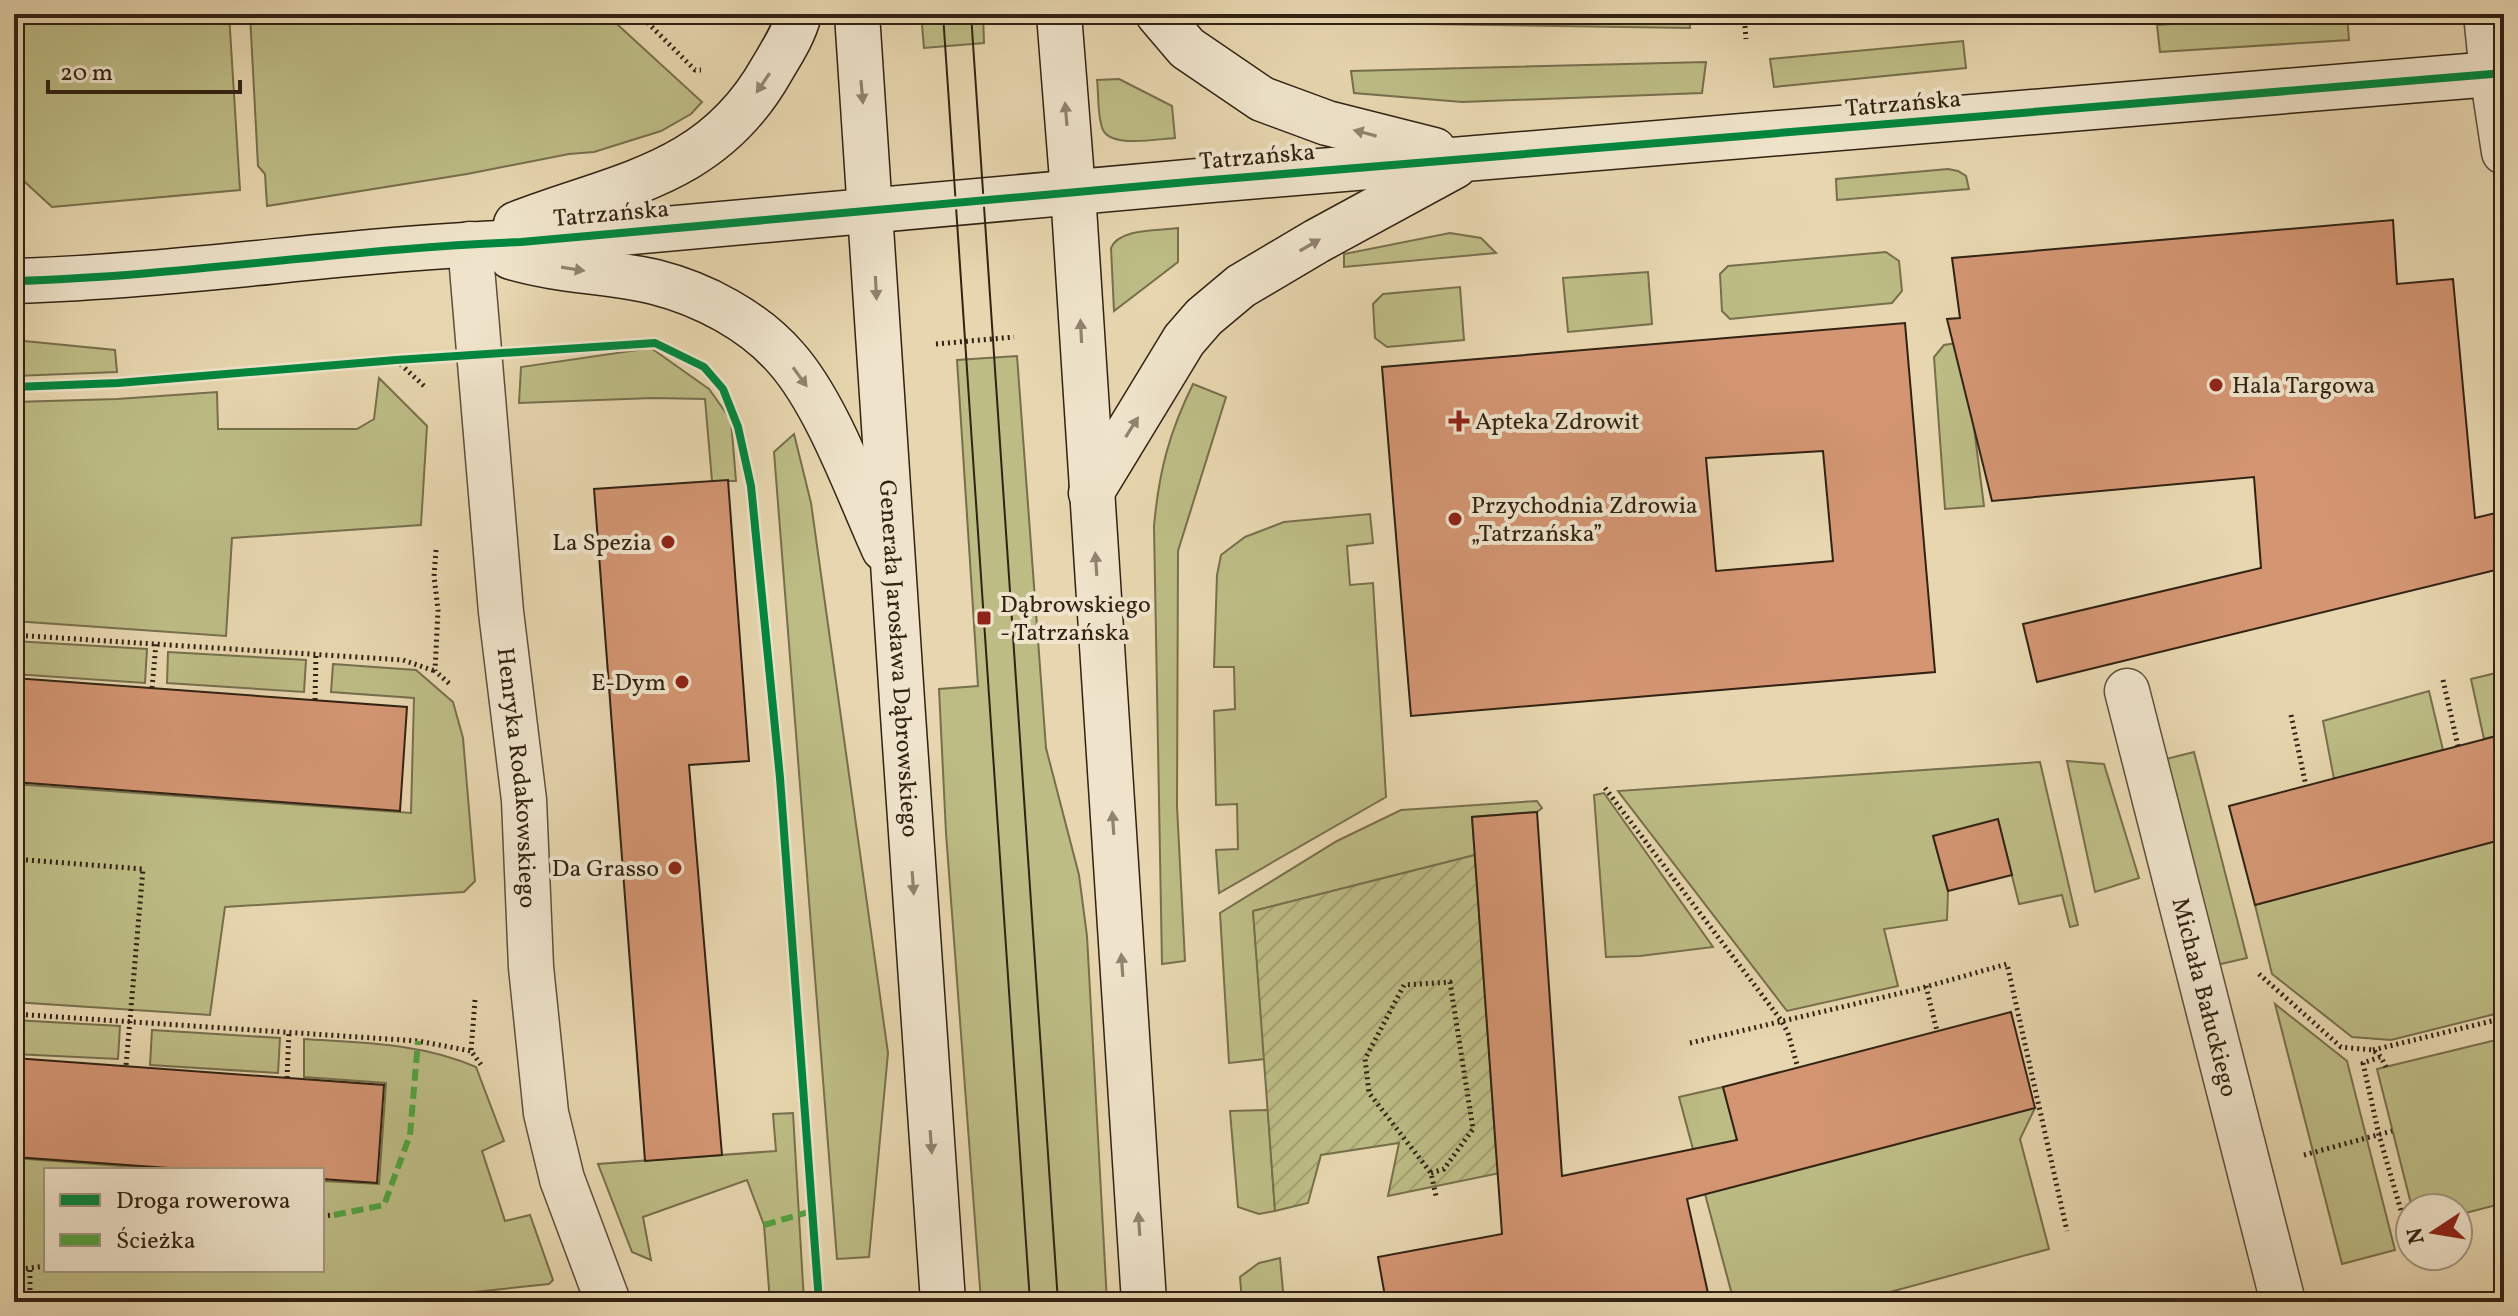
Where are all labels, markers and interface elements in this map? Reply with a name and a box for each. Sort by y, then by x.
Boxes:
scale bar [48,44,240,94]
text: 20 m [60,57,113,91]
one-way arrow [756,72,771,93]
one-way arrow [856,80,869,105]
street label: Tatrzańska [1844,83,1963,127]
one-way arrow [1060,101,1073,126]
one-way arrow [1352,126,1377,138]
street label: Tatrzańska [1198,136,1317,180]
street label: Tatrzańska [552,193,671,237]
one-way arrow [1299,238,1321,252]
one-way arrow [561,263,586,275]
one-way arrow [870,276,883,301]
one-way arrow [1074,318,1087,343]
one-way arrow [792,366,807,387]
place label: Hala Targowa [2232,370,2375,404]
marker: Hala Targowa [2207,376,2225,394]
place label: Apteka Zdrowit [1475,406,1640,440]
marker: Apteka Zdrowit [1450,412,1468,430]
one-way arrow [1124,415,1139,438]
street label: Generała Jarosława Dąbrowskiego [869,479,926,839]
place label: Przychodnia Zdrowia „Tatrzańska” [1471,490,1698,552]
marker: Przychodnia Zdrowia „Tatrzańska” [1446,510,1464,528]
place label: La Spezia [552,527,652,561]
marker: La Spezia [659,533,677,551]
one-way arrow [1089,551,1102,576]
place label: Dąbrowskiego - Tatrzańska [1000,589,1151,651]
marker: Dąbrowskiego - Tatrzańska [975,609,993,627]
street label: Henryka Rodakowskiego [486,646,544,909]
place label: E-Dym [591,667,666,701]
marker: E-Dym [673,673,691,691]
one-way arrow [1106,810,1119,835]
place label: Da Grasso [552,853,659,887]
marker: Da Grasso [666,859,684,877]
one-way arrow [907,871,920,896]
street label: Michała Bałuckiego [2161,894,2245,1101]
one-way arrow [1115,952,1128,977]
one-way arrow [925,1130,938,1155]
legend [44,1168,324,1272]
text: Droga rowerowa [116,1185,291,1219]
north arrow [2394,1192,2474,1272]
one-way arrow [1132,1211,1145,1236]
text: Ścieżka [116,1225,196,1259]
text: N [2400,1225,2434,1247]

